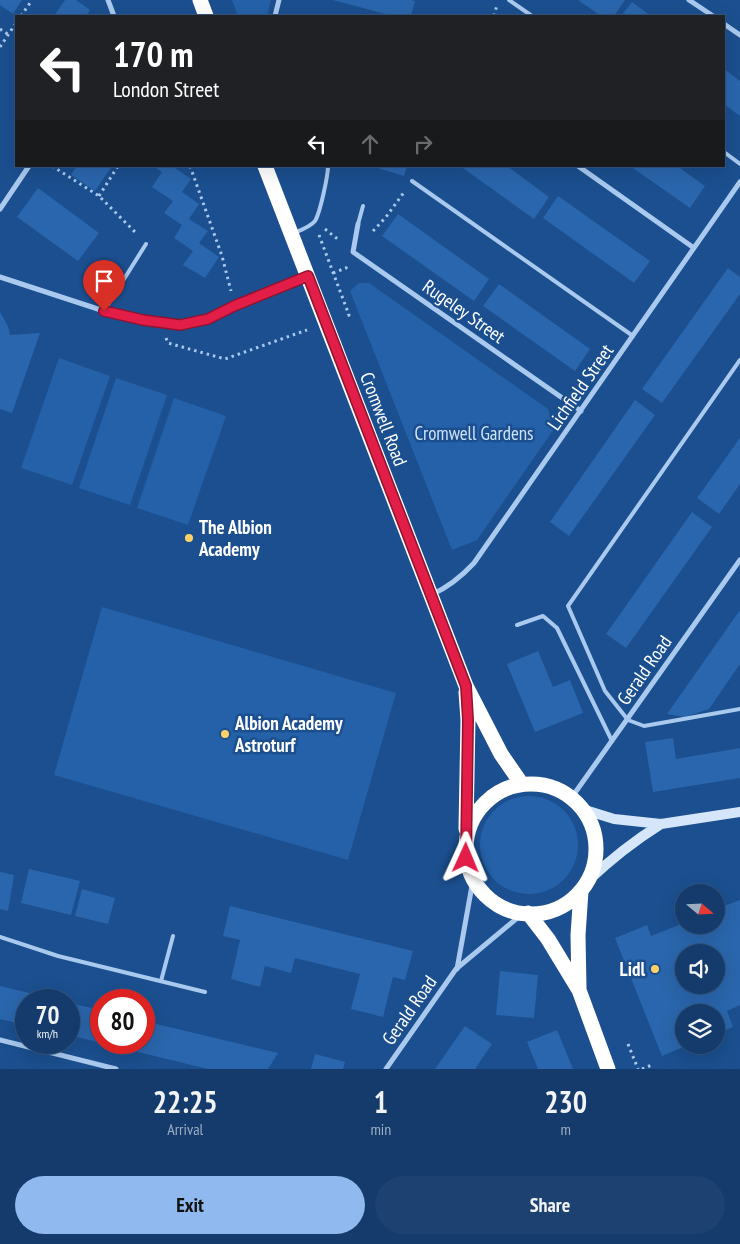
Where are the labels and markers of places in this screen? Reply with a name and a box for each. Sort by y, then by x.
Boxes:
pin [83,260,125,311]
place label: The Albion Academy [198,515,272,561]
marker: The Albion Academy [183,532,195,544]
place label: Albion Academy Astroturf [234,711,343,757]
marker: Albion Academy Astroturf [219,728,231,740]
place label: Lidl [620,957,645,981]
marker: Lidl [649,963,661,975]

